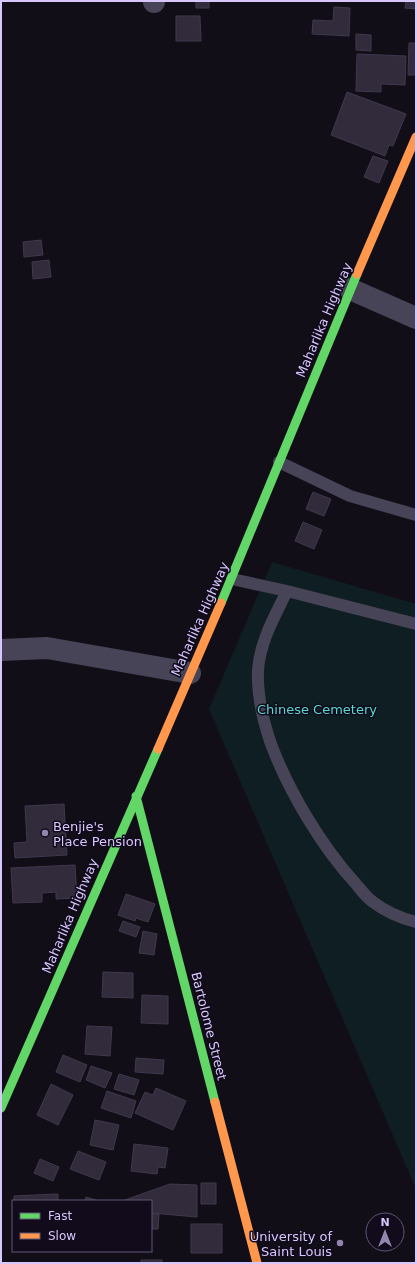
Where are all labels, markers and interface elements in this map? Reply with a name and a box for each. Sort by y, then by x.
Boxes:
street label: Maharlika Highway [293,260,355,380]
street label: Maharlika Highway [168,559,232,678]
park label: Chinese Cemetery [257,702,377,717]
place label: Benjie's Place Pension [53,819,142,849]
marker: Benjie's Place Pension [40,828,50,838]
street label: Maharlika Highway [39,856,101,976]
street label: Bartolome Street [188,970,230,1082]
legend [12,1200,152,1252]
text: Fast [48,1209,72,1223]
north arrow [365,1212,405,1252]
text: N [380,1216,390,1229]
text: Slow [48,1229,76,1243]
place label: University of Saint Louis [250,1229,332,1259]
marker: University of Saint Louis [335,1238,345,1248]

